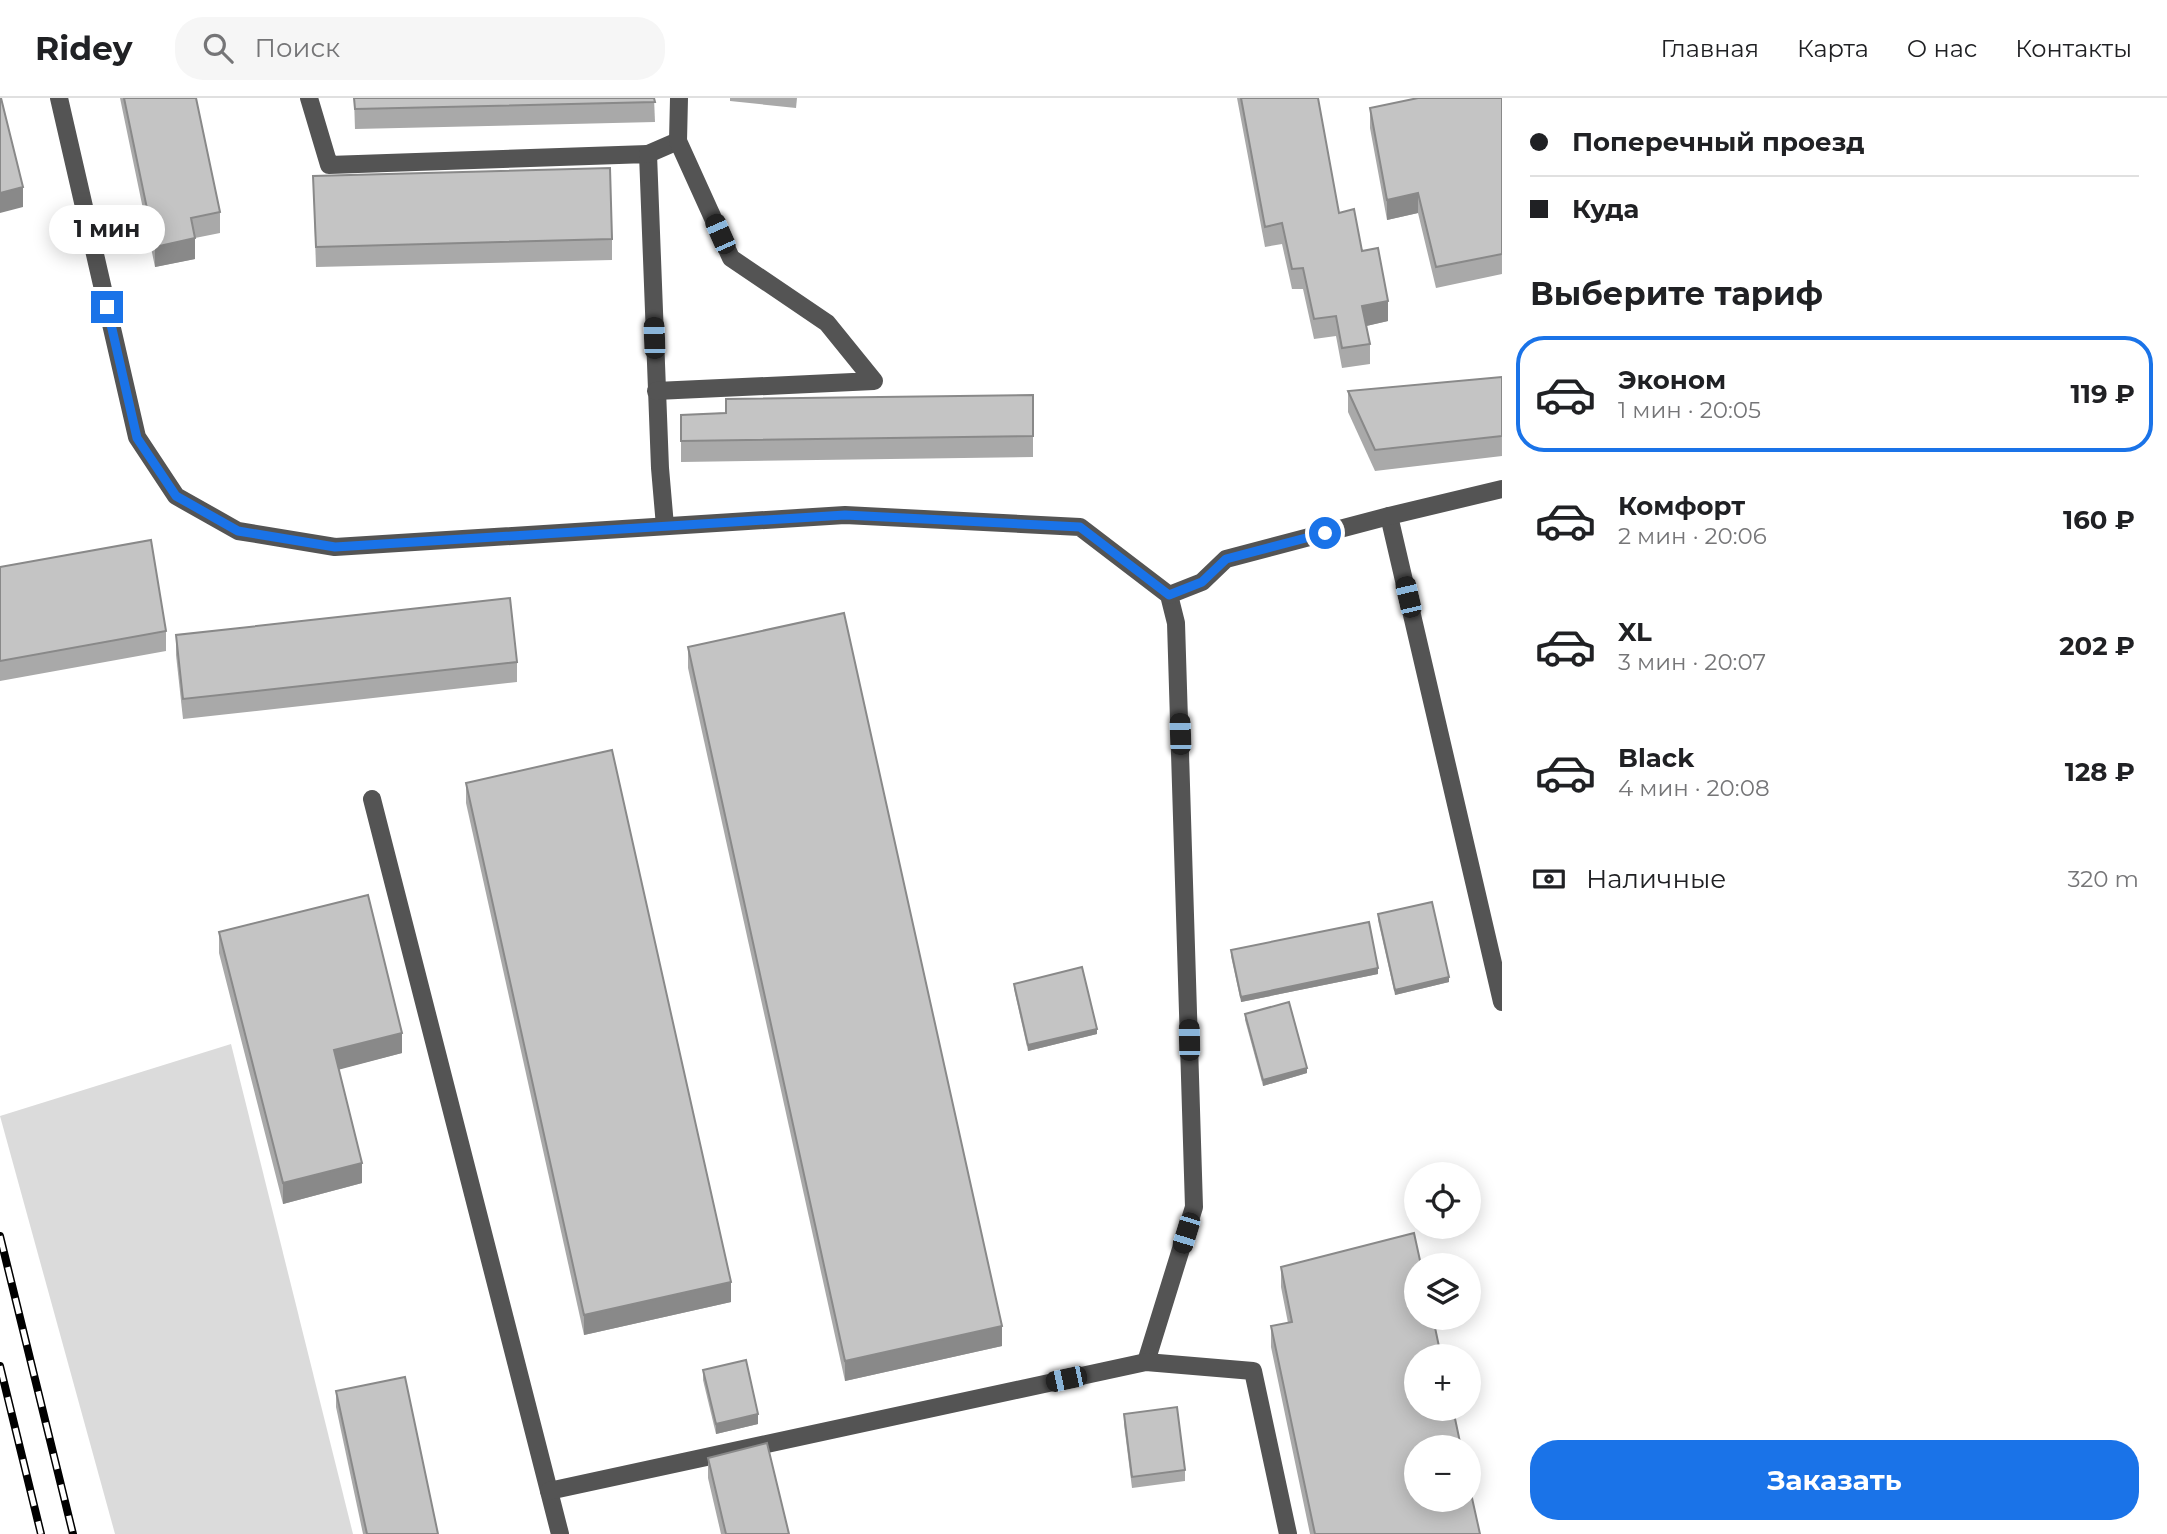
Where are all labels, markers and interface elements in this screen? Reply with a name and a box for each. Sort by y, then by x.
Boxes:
search box [175,17,665,80]
text: Ridey [35,28,133,68]
icon: search [199,29,237,67]
text: Поиск [255,32,340,64]
text: Главная [1661,34,1759,63]
text: Карта [1797,34,1869,63]
text: О нас [1907,34,1977,63]
text: Контакты [2015,34,2132,63]
text: Поперечный проезд [1572,126,1865,158]
text: Куда [1572,193,1639,225]
callout: 1 мин [49,206,165,254]
car [702,211,739,257]
text: 1 мин [74,215,140,243]
text: Выберите тариф [1530,274,1823,313]
route end [91,291,123,323]
car [643,317,666,359]
icon: car [1534,363,1597,426]
text: Эконом [1618,364,1726,396]
text: 119 ₽ [2071,378,2135,410]
text: 1 мин · 20:05 [1618,396,1761,424]
icon: car [1534,489,1597,552]
text: Комфорт [1618,490,1745,522]
text: 160 ₽ [2063,504,2135,536]
route start [1309,517,1341,549]
text: 2 мин · 20:06 [1618,522,1767,550]
car [1394,574,1423,620]
icon: car [1534,615,1597,678]
text: XL [1618,616,1652,648]
text: 202 ₽ [2059,630,2135,662]
text: 3 мин · 20:07 [1618,648,1766,676]
car [1169,713,1192,755]
icon: car [1534,741,1597,804]
text: Black [1618,742,1694,774]
text: 128 ₽ [2065,756,2135,788]
text: 4 мин · 20:08 [1618,774,1770,802]
icon: cash [1530,860,1568,898]
text: Наличные [1586,863,1726,895]
text: 320 m [2067,865,2139,893]
car [1179,1019,1200,1061]
map controls [1404,1162,1481,1512]
button: locate [1404,1162,1481,1239]
car [1170,1210,1203,1256]
button: layers [1404,1253,1481,1330]
button: + [1404,1344,1481,1421]
car [1044,1364,1089,1394]
button: − [1404,1435,1481,1512]
button: Заказать [1530,1440,2139,1520]

